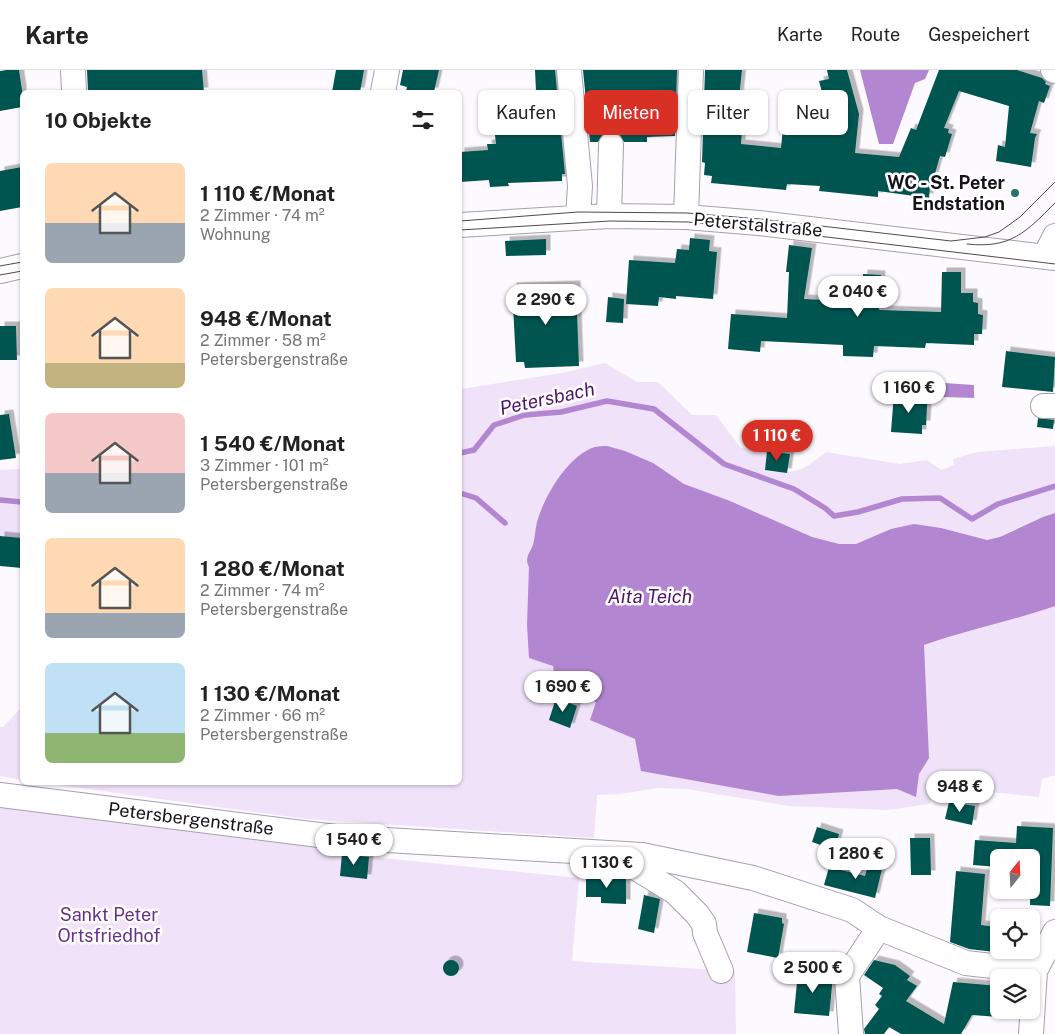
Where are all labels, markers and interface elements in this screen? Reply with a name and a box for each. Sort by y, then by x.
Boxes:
text: Karte [25,21,89,49]
text: Karte [777,24,823,45]
text: Route [851,24,900,45]
text: Gespeichert [928,24,1030,45]
chip: Kaufen [478,90,574,135]
chip: Mieten [584,90,678,135]
chip: Filter [688,90,768,135]
chip: Neu [778,90,848,135]
icon: filters [409,106,437,134]
text: 10 Objekte [45,108,152,133]
place label: WC - St. Peter Endstation [887,172,1006,214]
text: 1 110 €/Monat [200,181,335,206]
icon: home [85,183,145,243]
marker: WC - St. Peter Endstation [1009,187,1021,199]
text: 2 Zimmer · 74 m² [200,206,325,225]
street label: Peterstalstraße [693,208,823,241]
text: Wohnung [200,225,271,244]
pin: 2 040 € [812,276,904,318]
text: 2 040 € [829,282,887,301]
pin: 2 290 € [500,284,592,326]
text: 2 290 € [517,290,575,309]
text: 948 €/Monat [200,306,332,331]
icon: home [85,308,145,368]
text: 2 Zimmer · 58 m² [200,331,326,350]
text: Petersbergenstraße [200,350,348,369]
pin: 1 160 € [863,372,955,414]
water label: Petersbach [497,377,597,419]
text: 1 160 € [883,378,935,397]
pin: 1 110 € [731,420,823,462]
text: 1 110 € [753,426,801,445]
text: 1 540 €/Monat [200,431,345,456]
icon: home [85,433,145,493]
text: 3 Zimmer · 101 m² [200,456,329,475]
text: Petersbergenstraße [200,475,348,494]
text: 1 280 €/Monat [200,556,345,581]
icon: home [85,558,145,618]
text: 2 Zimmer · 74 m² [200,581,325,600]
water label: Aita Teich [608,585,692,607]
text: Petersbergenstraße [200,600,348,619]
pin: 1 690 € [517,670,609,713]
text: 1 690 € [535,677,591,696]
text: 1 130 €/Monat [200,681,340,706]
icon: home [85,683,145,743]
text: 2 Zimmer · 66 m² [200,706,325,725]
text: Petersbergenstraße [200,725,348,744]
pin: 948 € [925,770,995,813]
text: 948 € [937,777,983,796]
street label: Petersbergenstraße [107,798,275,839]
pin: 1 540 € [308,824,400,866]
text: 1 540 € [326,830,382,849]
pin: 1 280 € [810,838,902,880]
text: 1 280 € [828,844,884,863]
pin: 1 130 € [561,846,653,889]
north arrow [990,849,1040,899]
map controls [990,849,1040,1019]
text: 1 130 € [581,853,633,872]
park label: Sankt Peter Ortsfriedhof [58,904,160,946]
button: locate [990,909,1040,959]
pin: 2 500 € [767,952,859,994]
text: 2 500 € [783,958,843,977]
button: layers [990,969,1040,1019]

